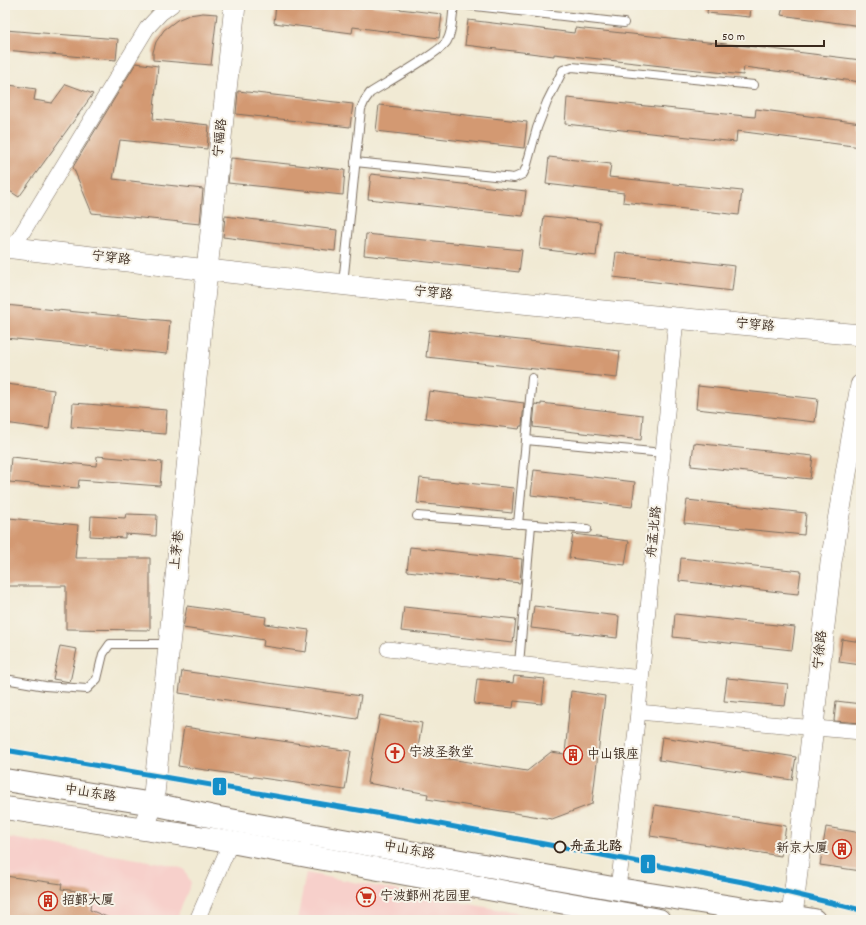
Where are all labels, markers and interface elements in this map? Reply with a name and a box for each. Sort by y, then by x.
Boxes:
scale bar [716,22,824,48]
text: 50 m [722,29,745,46]
street label: 宁福路 [210,118,232,158]
street label: 宁穿路 [90,247,132,271]
street label: 宁穿路 [413,283,453,305]
street label: 宁穿路 [735,315,775,337]
street label: 舟孟北路 [643,505,667,559]
street label: 上茅巷 [167,530,189,570]
street label: 宁徐路 [810,630,832,670]
church icon: 宁波圣教堂 [384,742,406,764]
place label: 宁波圣教堂 [409,744,474,763]
building icon: 中山银座 [562,744,584,766]
place label: 中山银座 [587,746,639,765]
line badge: 1 [212,777,227,796]
text: 1 [219,780,221,796]
street label: 中山东路 [63,781,117,807]
street label: 中山东路 [382,837,436,865]
place label: 舟孟北路 [570,838,622,857]
building icon: 新京大厦 [831,838,853,860]
marker: 舟孟北路 [553,840,567,854]
place label: 新京大厦 [776,840,828,859]
line badge: 1 [640,854,656,874]
text: 1 [647,858,649,874]
supermarket icon: 宁波鄞州花园里 [355,886,377,908]
place label: 宁波鄞州花园里 [380,888,471,907]
building icon: 招鄞大厦 [37,890,59,912]
place label: 招鄞大厦 [62,892,114,911]

